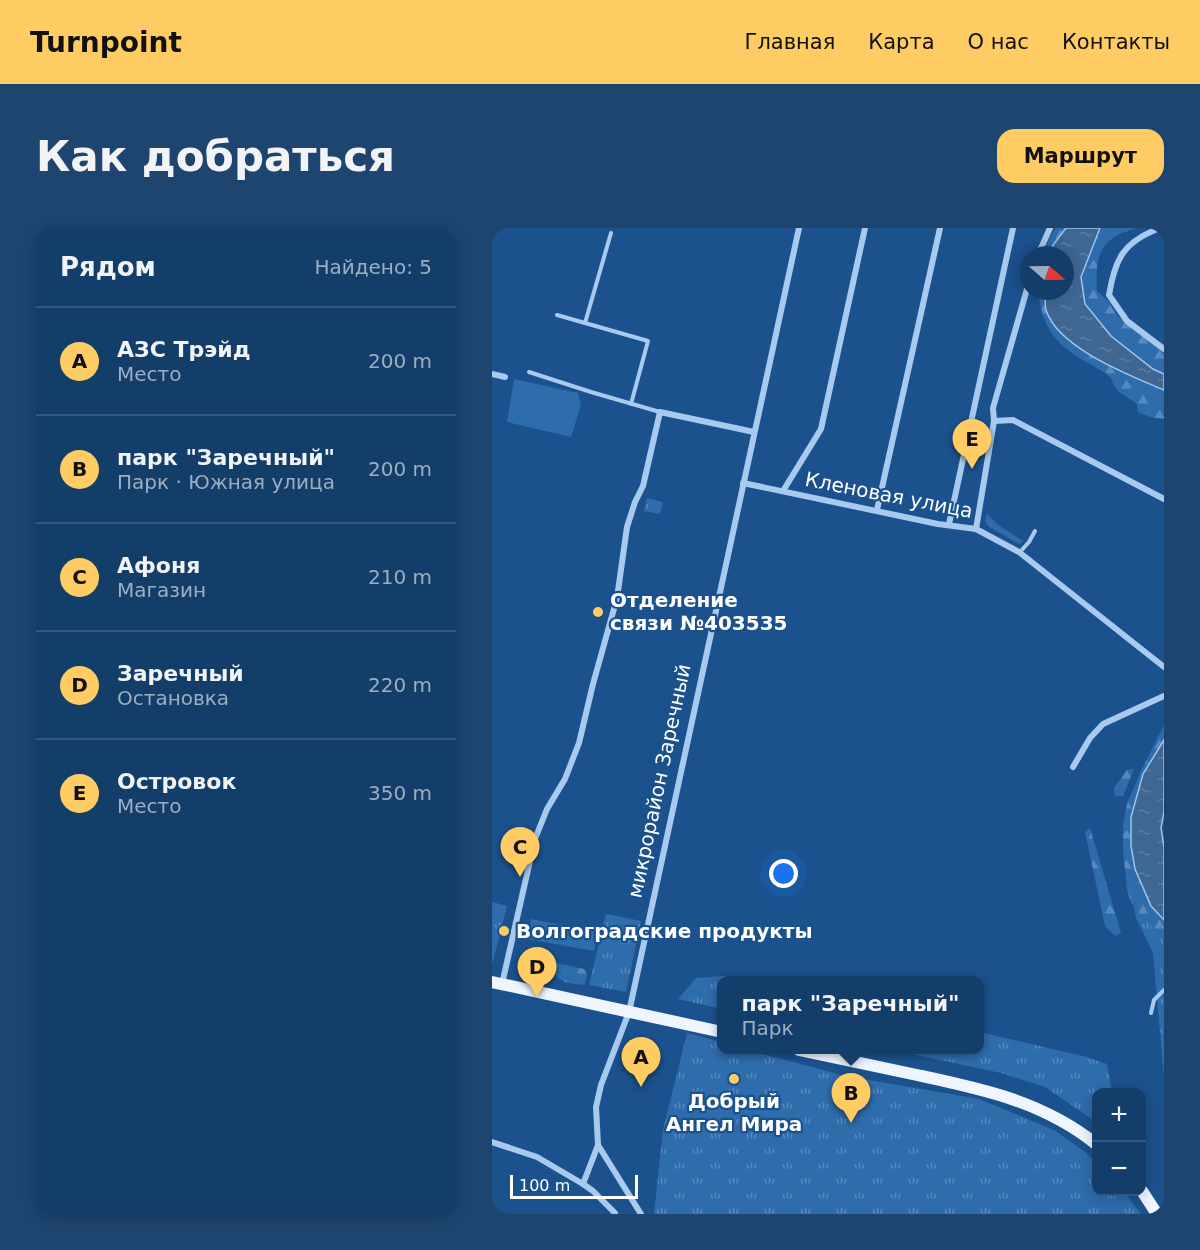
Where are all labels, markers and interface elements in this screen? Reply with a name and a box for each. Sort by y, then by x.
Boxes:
text: Turnpoint [30,26,182,59]
text: Главная [745,30,835,54]
text: Карта [868,30,935,54]
text: О нас [968,30,1029,54]
text: Контакты [1062,30,1170,54]
button: Маршрут [997,129,1164,183]
text: Как добраться [36,132,395,181]
north arrow [1020,246,1074,300]
text: Рядом [60,252,156,282]
text: Найдено: 5 [314,255,432,279]
text: АЗС Трэйд [117,337,250,362]
text: A [72,349,87,373]
text: 200 m [368,349,432,373]
text: Место [117,362,181,386]
pin: E [952,420,992,469]
text: парк "Заречный" [117,445,335,470]
text: B [72,457,87,481]
text: 200 m [368,457,432,481]
street label: Кленовая улица [803,467,975,523]
text: Парк · Южная улица [117,470,335,494]
text: Афоня [117,553,200,578]
text: C [72,565,87,589]
text: 210 m [368,565,432,589]
text: Магазин [117,578,206,602]
place label: Отделение связи №403535 [610,588,788,635]
marker: Отделение связи №403535 [591,605,605,619]
text: Заречный [117,661,244,686]
street label: микрорайон Заречный [622,662,696,900]
text: D [71,673,88,697]
text: 220 m [368,673,432,697]
text: Остановка [117,686,229,710]
text: Островок [117,769,236,794]
text: E [73,781,86,805]
text: 350 m [368,781,432,805]
text: Место [117,794,181,818]
pin: C [501,828,540,877]
your location [769,859,798,888]
place label: Волгоградские продукты [516,919,813,943]
marker: Волгоградские продукты [497,924,511,938]
pin: D [518,948,556,997]
popup [717,976,984,1054]
text: парк "Заречный" [741,991,960,1016]
text: Парк [741,1016,794,1040]
pin: A [622,1038,660,1087]
marker: Добрый Ангел Мира [727,1072,741,1086]
pin: B [832,1074,870,1123]
map controls [1092,1088,1146,1196]
button: + [1092,1088,1146,1142]
place label: Добрый Ангел Мира [666,1089,802,1136]
button: − [1092,1142,1146,1196]
scale bar [510,1172,638,1200]
text: 100 m [519,1176,570,1195]

